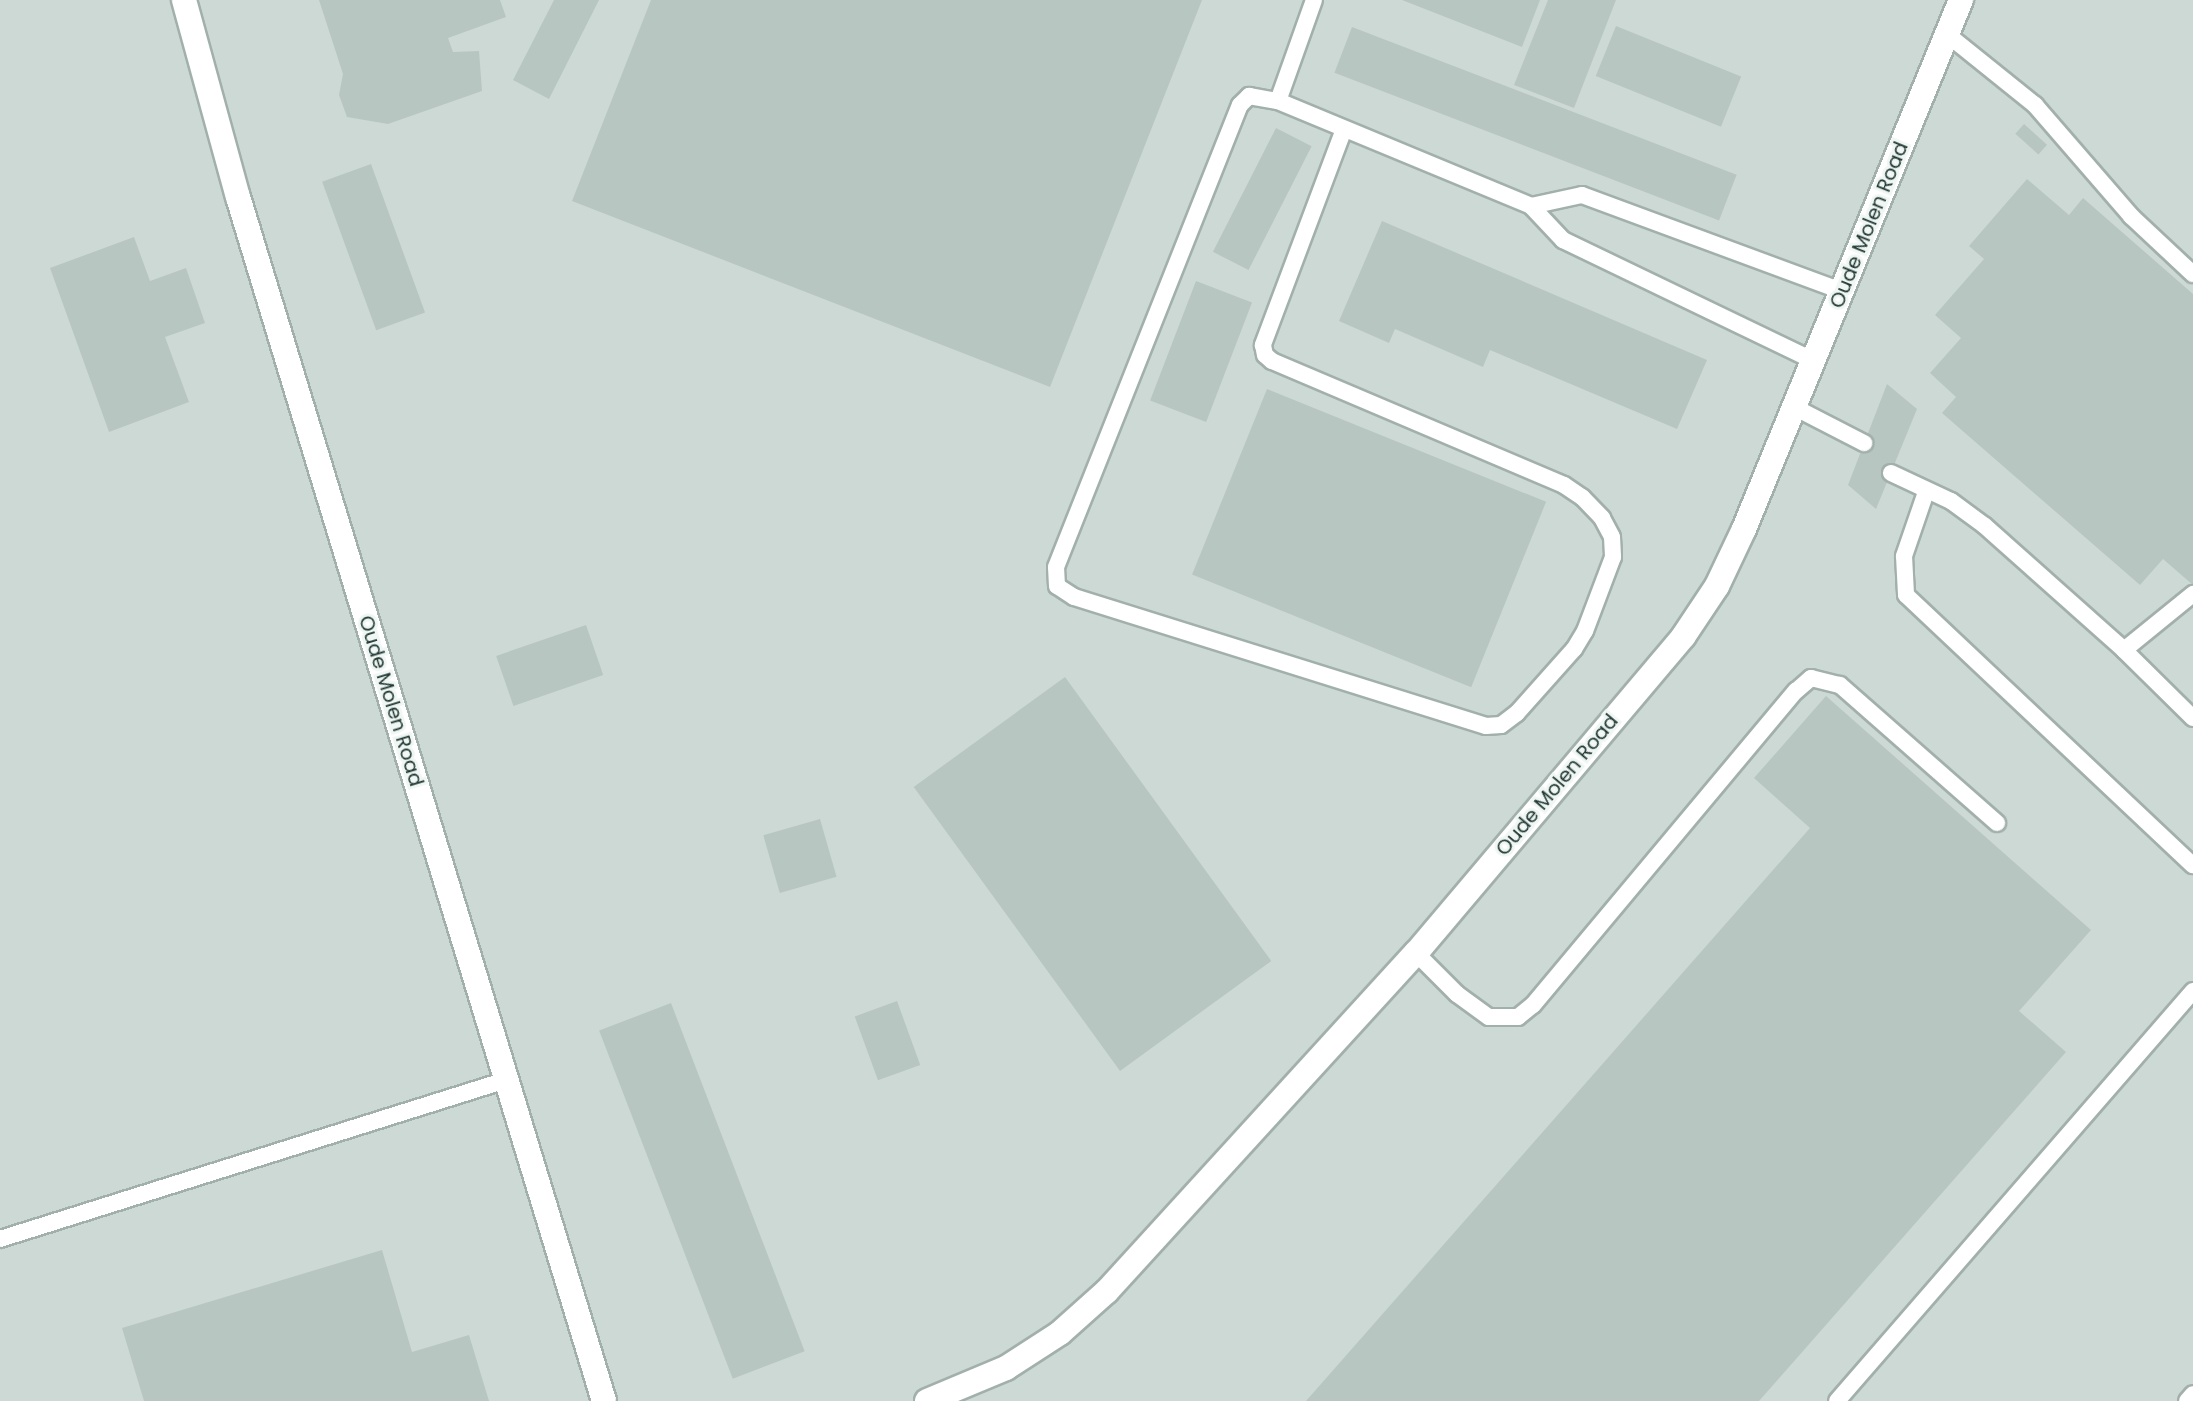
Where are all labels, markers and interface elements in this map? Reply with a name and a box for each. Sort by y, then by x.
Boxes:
street label: Oude Molen Road [1825,138,1913,312]
street label: Oude Molen Road [354,613,428,789]
street label: Oude Molen Road [1491,709,1623,861]

